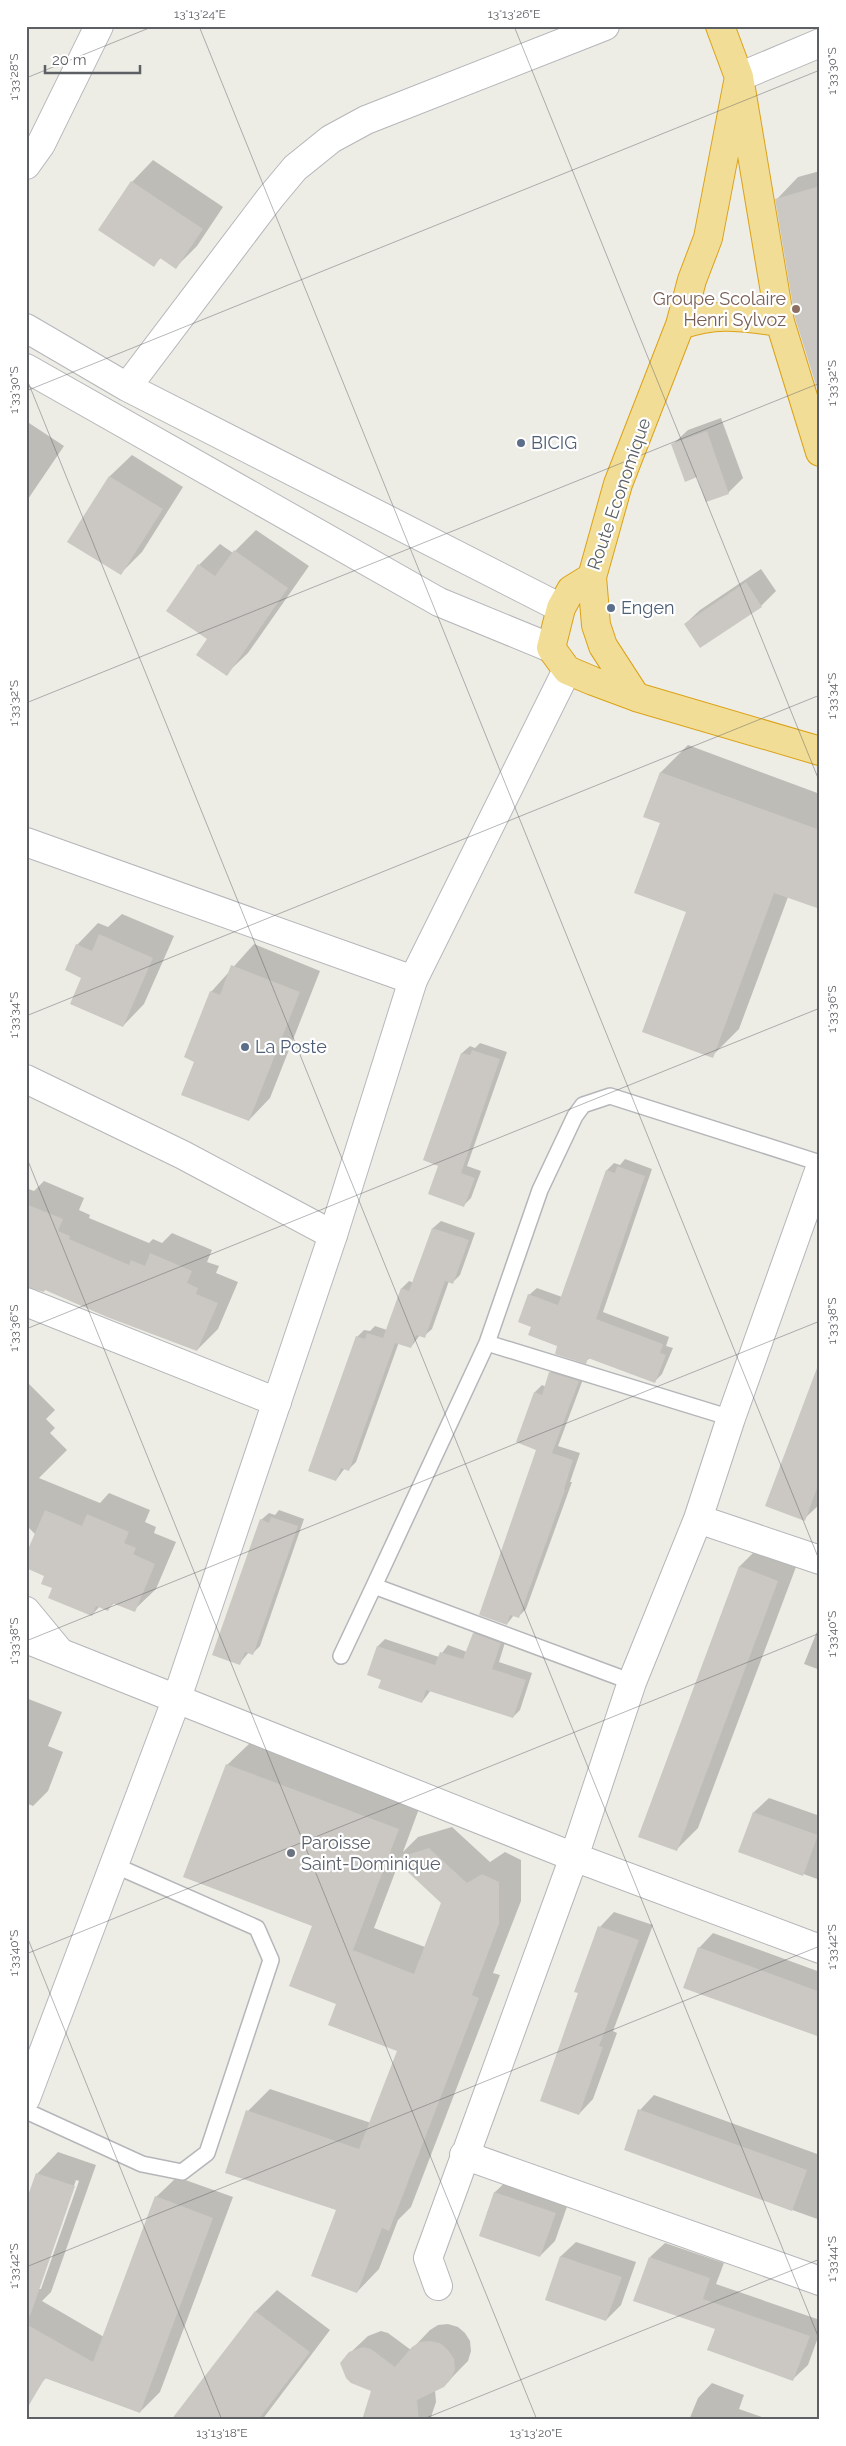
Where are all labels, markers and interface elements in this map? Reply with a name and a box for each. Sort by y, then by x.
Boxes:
text: 13°13'24"E [174,7,226,21]
text: 13°13'26"E [488,7,540,21]
scale bar [45,42,140,74]
text: 1°33'30"S [825,47,839,95]
text: 20 m [52,51,87,69]
text: 1°33'28"S [7,53,21,101]
place label: Groupe Scolaire Henri Sylvoz [653,288,786,330]
marker: Groupe Scolaire Henri Sylvoz [790,303,802,315]
text: 1°33'32"S [825,360,839,406]
text: 1°33'30"S [7,366,21,414]
street label: Route Economique [583,415,654,572]
place label: BICIG [531,432,577,453]
marker: BICIG [515,437,527,449]
place label: Engen [621,597,675,618]
marker: Engen [605,602,617,614]
text: 1°33'34"S [825,673,839,719]
text: 1°33'32"S [7,680,21,726]
text: 1°33'36"S [825,985,839,1033]
text: 1°33'34"S [7,992,21,1038]
place label: La Poste [255,1036,327,1057]
marker: La Poste [239,1041,251,1053]
text: 1°33'38"S [825,1297,839,1345]
text: 1°33'36"S [7,1304,21,1352]
text: 1°33'40"S [825,1611,839,1657]
text: 1°33'38"S [7,1617,21,1665]
place label: Paroisse Saint-Dominique [301,1832,441,1874]
marker: Paroisse Saint-Dominique [285,1847,297,1859]
text: 1°33'42"S [825,1924,839,1970]
text: 1°33'40"S [7,1930,21,1976]
text: 1°33'44"S [825,2236,839,2282]
text: 1°33'42"S [7,2243,21,2289]
text: 13°13'18"E [196,2426,248,2440]
text: 13°13'20"E [510,2426,562,2440]

